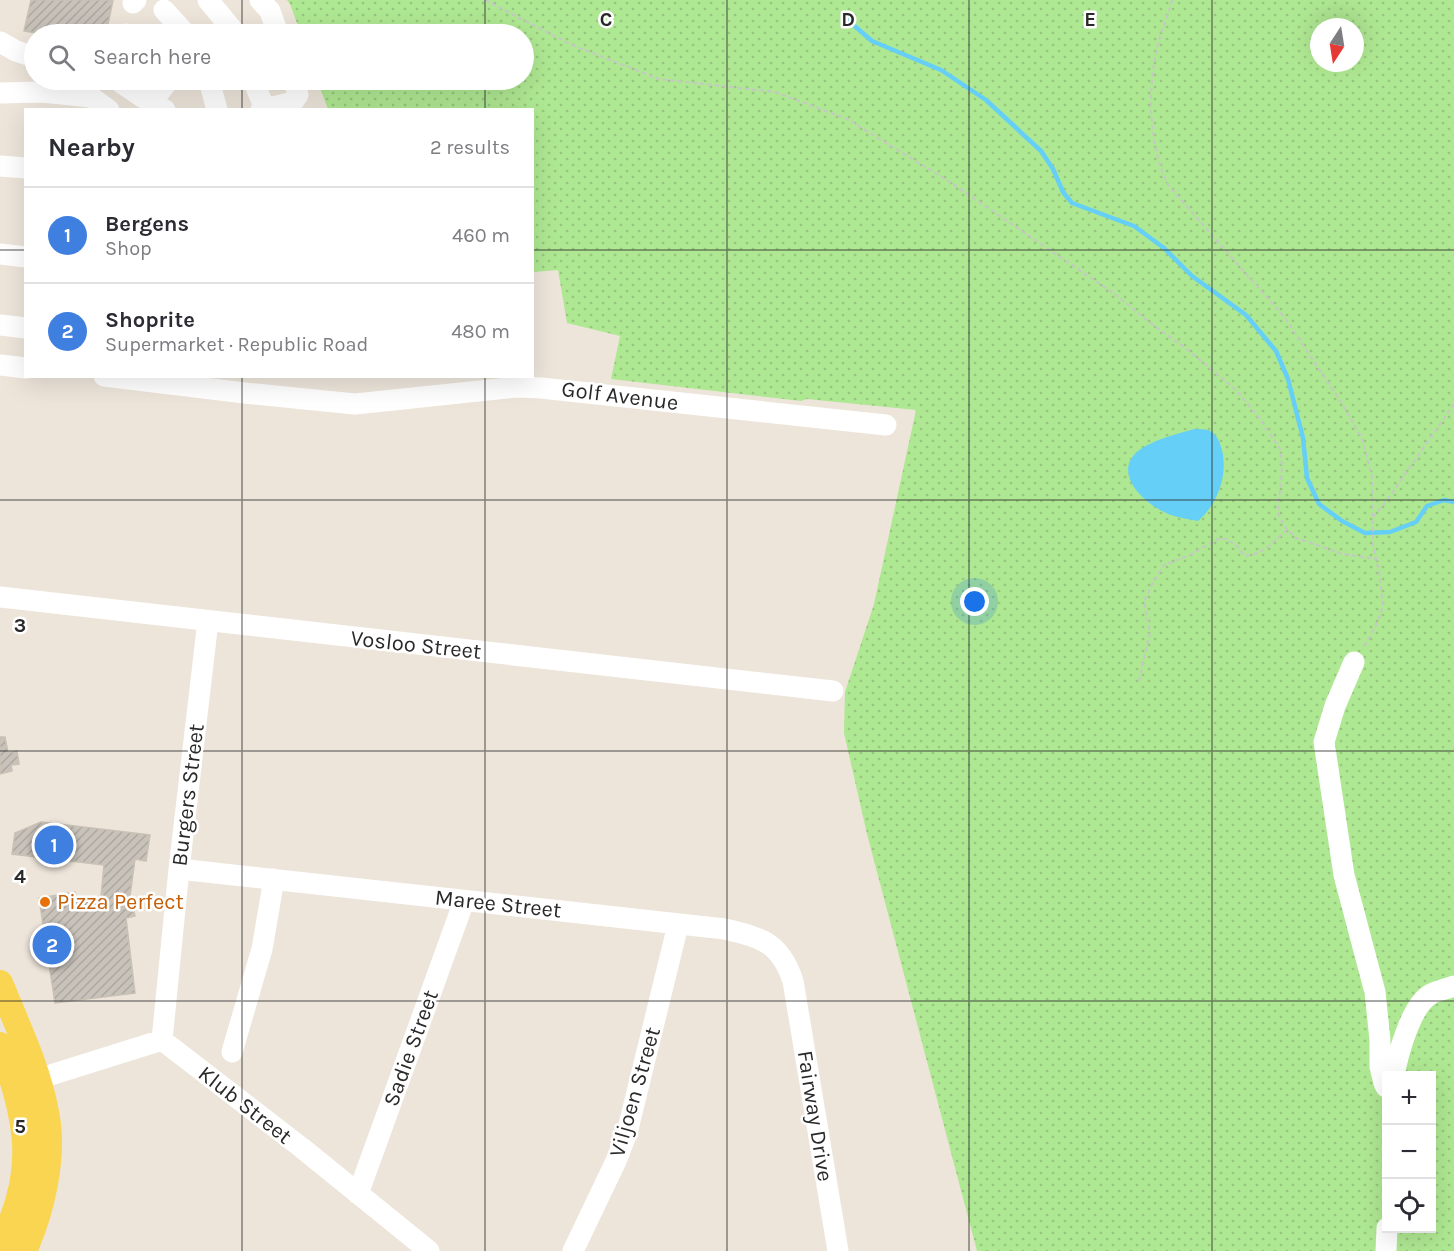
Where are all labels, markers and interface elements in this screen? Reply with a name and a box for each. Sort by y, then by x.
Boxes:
text: C [600,8,612,31]
text: D [841,8,855,31]
text: E [1084,8,1096,31]
north arrow [1310,18,1364,72]
search box [24,24,534,90]
icon: search [45,41,78,74]
text: Search here [93,44,211,70]
text: Nearby [48,132,135,163]
text: 2 results [430,136,510,159]
text: Bergens [105,211,189,237]
text: 1 [64,224,71,247]
text: 460 m [452,224,510,247]
text: Shop [105,237,152,260]
text: Shoprite [105,307,195,333]
text: 2 [61,320,74,343]
text: 480 m [451,320,510,343]
text: Supermarket · Republic Road [105,333,368,356]
street label: Golf Avenue [560,376,680,416]
your location [960,587,989,616]
text: 3 [14,614,26,637]
street label: Vosloo Street [349,625,483,665]
street label: Burgers Street [166,722,210,868]
pin: 1 [34,822,74,868]
text: 4 [14,865,26,888]
street label: Maree Street [434,884,562,924]
place label: Pizza Perfect [57,889,184,915]
marker: Pizza Perfect [38,895,52,909]
pin: 2 [32,922,72,968]
street label: Sadie Street [378,986,444,1110]
street label: Viljoen Street [604,1024,666,1160]
street label: Fairway Drive [792,1049,838,1183]
street label: Klub Street [193,1060,297,1150]
map controls [1382,1071,1436,1233]
button: + [1382,1071,1436,1125]
text: 5 [14,1115,26,1138]
button: − [1382,1125,1436,1179]
button: locate [1382,1179,1436,1233]

